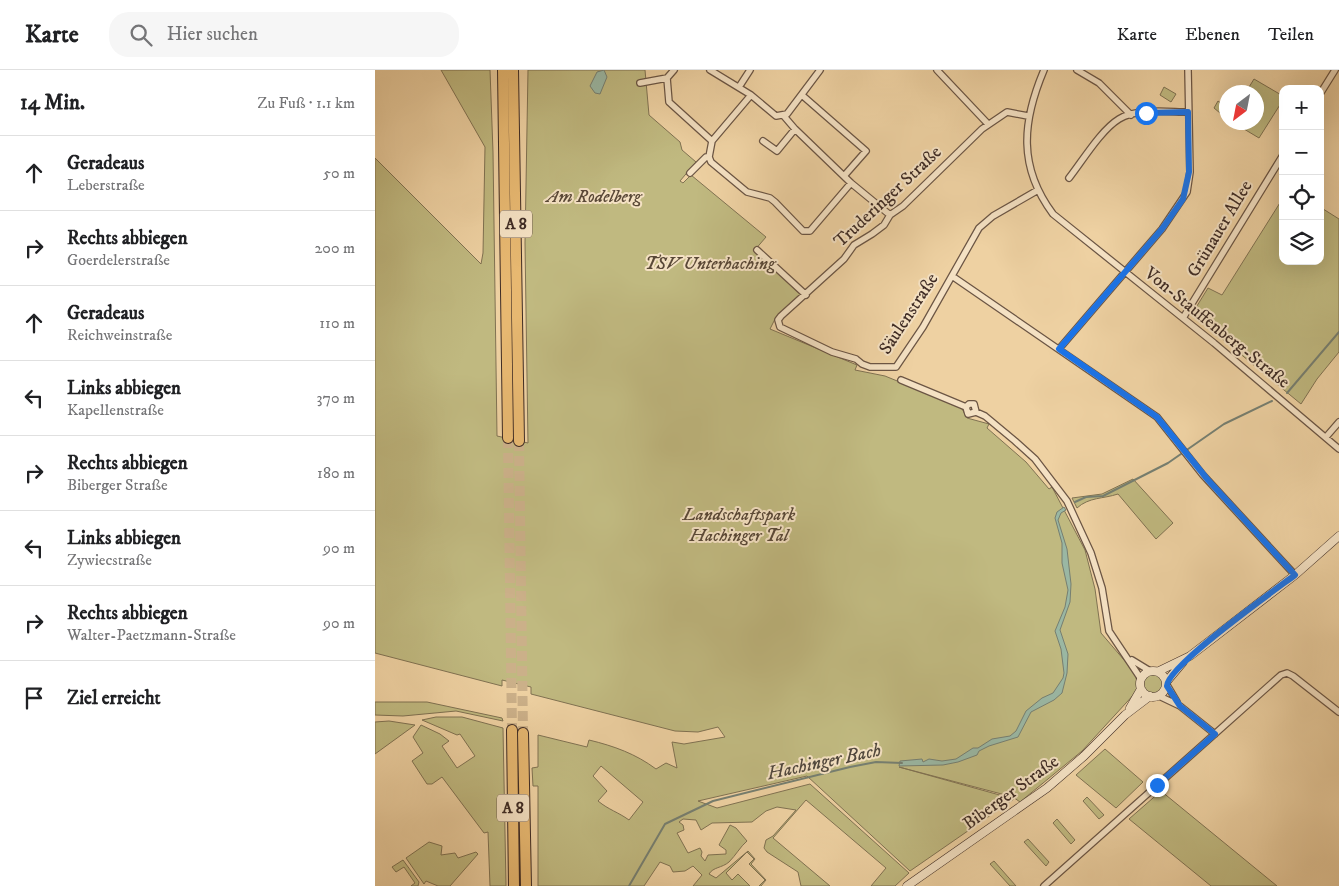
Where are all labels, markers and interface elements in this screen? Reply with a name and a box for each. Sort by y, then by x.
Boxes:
search box [109,12,459,57]
text: Karte [25,20,79,50]
icon: search [127,21,155,49]
text: Hier suchen [167,23,258,46]
text: Karte [1117,24,1157,46]
text: Ebenen [1185,24,1240,46]
text: Teilen [1268,24,1314,46]
north arrow [1219,85,1264,130]
map controls [1279,85,1324,265]
button: + [1279,85,1324,130]
text: 14 Min. [20,90,85,116]
text: Zu Fuß · 1.1 km [257,93,355,113]
route start [1135,102,1158,125]
button: − [1279,130,1324,175]
street label: Truderinger Straße [830,142,946,252]
text: Geradeaus [67,152,144,175]
icon: ahead [20,159,48,187]
text: 50 m [323,163,355,183]
text: Leberstraße [67,175,145,195]
button: locate [1279,175,1324,220]
street label: Grünauer Allee [1183,177,1257,281]
park label: Am Rodelberg [545,186,643,208]
road number: A 8 [500,210,532,238]
button: layers [1279,220,1324,265]
text: Rechts abbiegen [67,227,188,250]
icon: right [20,234,48,262]
text: 200 m [314,238,355,258]
text: Goerdelerstraße [67,250,170,270]
park label: TSV Unterhaching [645,253,777,275]
street label: Von-Stauffenberg-Straße [1139,262,1294,393]
street label: Säulenstraße [875,269,943,359]
text: Geradeaus [67,302,144,325]
icon: ahead [20,309,48,337]
text: 110 m [319,313,355,333]
text: Reichweinstraße [67,325,172,345]
text: Links abbiegen [67,377,181,400]
icon: left [20,384,48,412]
text: 370 m [317,388,355,408]
text: Kapellenstraße [67,400,164,420]
text: Rechts abbiegen [67,452,188,475]
icon: right [20,459,48,487]
text: 180 m [317,463,355,483]
text: Biberger Straße [67,475,168,495]
park label: Landschaftspark Hachinger Tal [682,504,796,547]
text: Links abbiegen [67,527,181,550]
icon: left [20,534,48,562]
text: 90 m [323,538,355,558]
text: Zywiecstraße [67,550,152,570]
text: Rechts abbiegen [67,602,188,625]
icon: right [20,609,48,637]
text: 90 m [323,613,355,633]
text: Walter-Paetzmann-Straße [67,625,236,645]
icon: arrive [20,684,48,712]
text: Ziel erreicht [67,687,161,710]
water label: Hachinger Bach [764,739,883,786]
street label: Biberger Straße [959,751,1063,835]
route end [1146,774,1169,797]
road number: A 8 [497,794,529,821]

